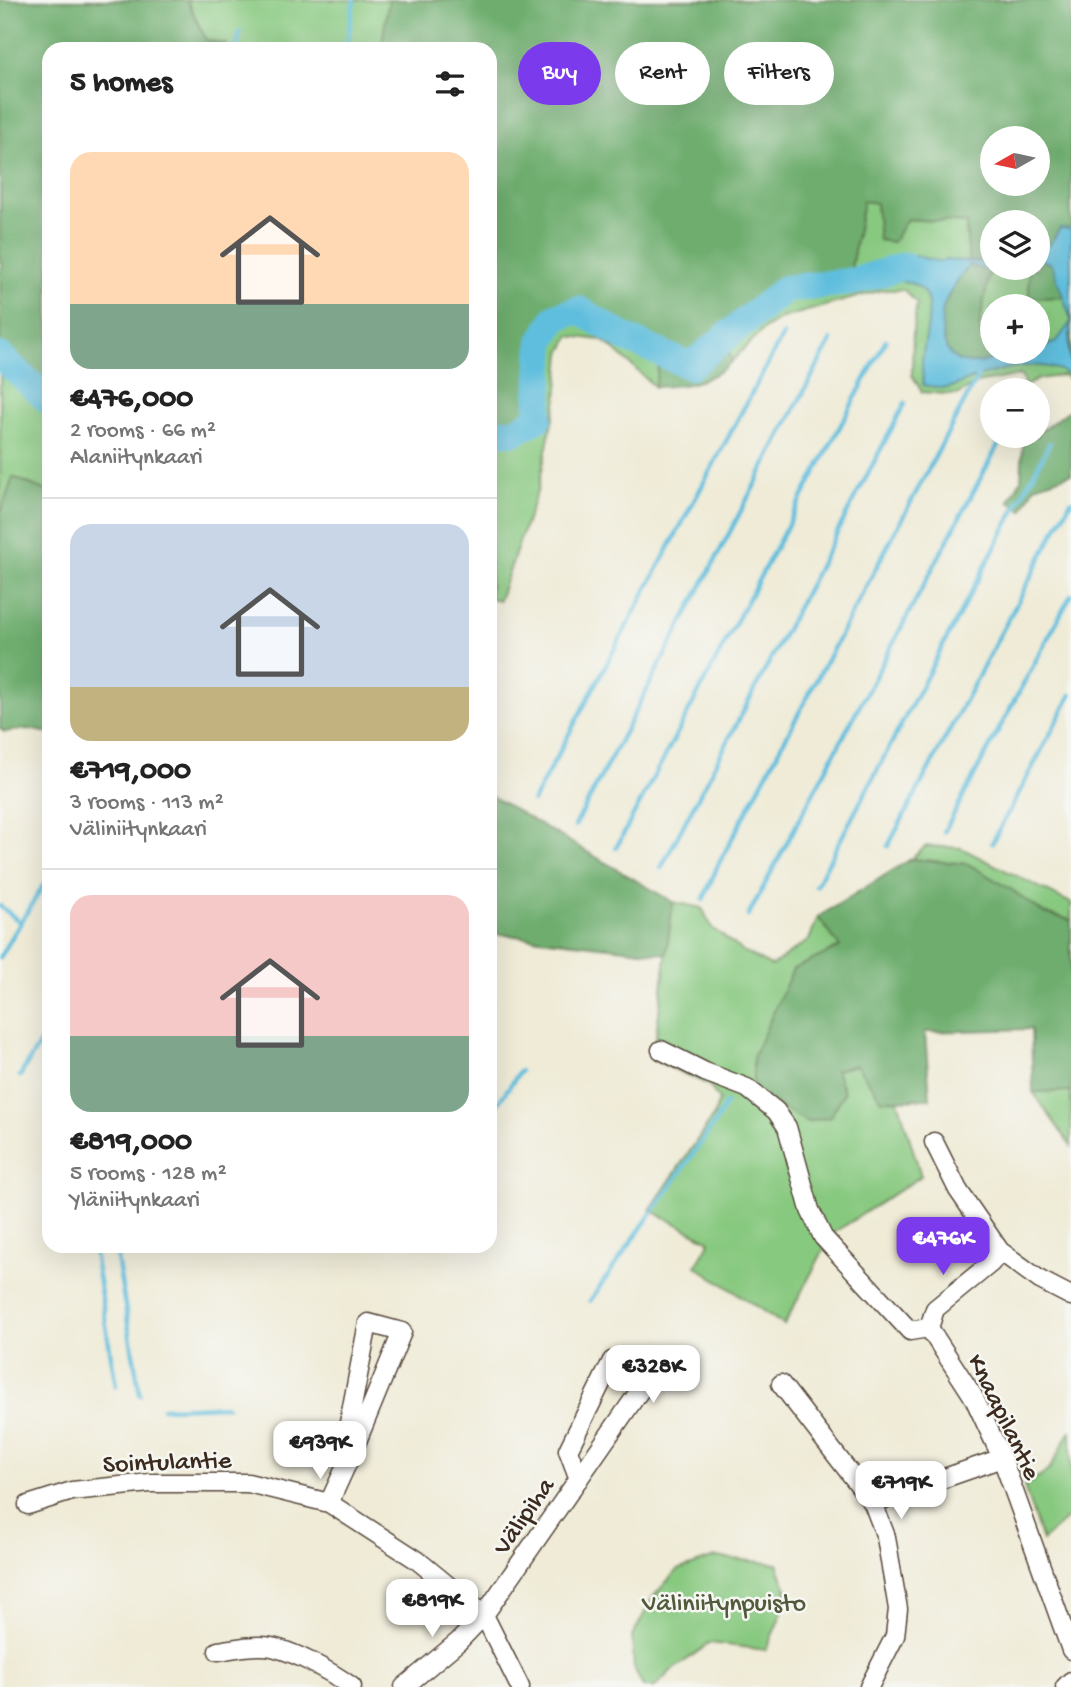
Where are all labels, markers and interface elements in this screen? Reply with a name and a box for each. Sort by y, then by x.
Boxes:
chip: Buy [518,42,601,105]
chip: Rent [615,42,710,105]
chip: Filters [724,42,834,105]
icon: filters [431,65,469,103]
text: 5 homes [70,67,172,102]
north arrow [980,126,1050,196]
map controls [980,126,1050,448]
icon: home [207,197,333,323]
button: layers [980,210,1050,280]
button: + [980,294,1050,364]
button: − [980,378,1050,448]
text: €476,000 [70,383,193,418]
text: 2 rooms · 66 m² [70,418,216,445]
text: Alaniitynkaari [70,445,203,472]
icon: home [207,569,333,695]
text: €719,000 [70,755,191,790]
text: 3 rooms · 113 m² [70,790,224,817]
text: Väliniitynkaari [70,817,207,844]
icon: home [207,940,333,1066]
text: €819,000 [70,1126,192,1161]
text: 5 rooms · 128 m² [70,1161,227,1188]
text: Yläniitynkaari [70,1188,200,1215]
pin: €476K [894,1218,992,1277]
text: €476K [913,1226,973,1253]
pin: €328K [604,1346,702,1405]
street label: Knaapilantie [958,1350,1046,1486]
text: €328K [622,1354,684,1381]
pin: €939K [271,1422,369,1481]
text: €939K [289,1430,351,1457]
street label: Sointulantie [102,1447,233,1482]
pin: €719K [852,1462,950,1521]
text: €719K [871,1470,931,1497]
street label: Välipiha [487,1472,564,1563]
pin: €819K [383,1580,481,1639]
text: €819K [402,1588,462,1615]
park label: Väliniitynpuisto [641,1590,806,1621]

